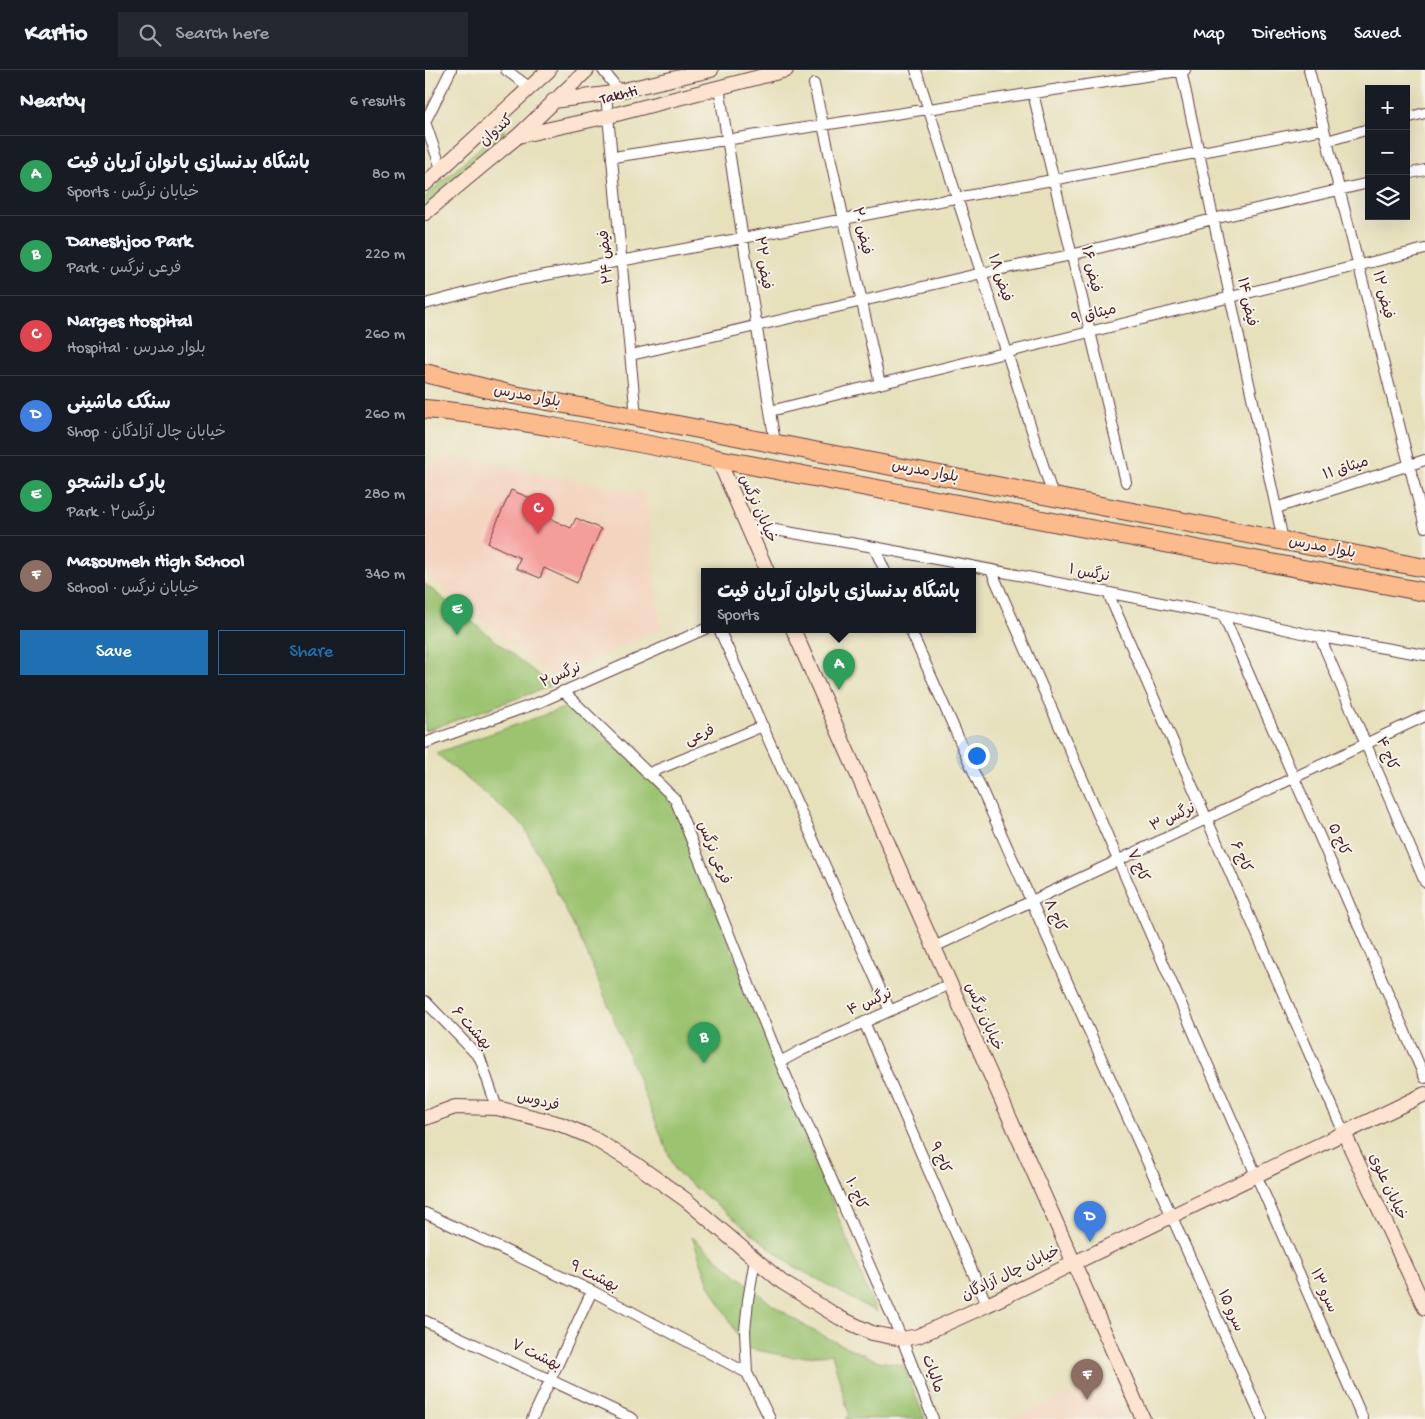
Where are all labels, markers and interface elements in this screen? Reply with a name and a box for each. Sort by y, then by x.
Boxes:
search box [118,12,468,57]
text: Kartio [25,20,88,49]
icon: search [136,21,164,49]
text: Search here [176,23,269,46]
text: Map [1193,24,1225,45]
text: Directions [1253,24,1326,45]
text: Saved [1354,24,1400,45]
street label: Takhti [597,83,640,110]
map controls [1365,85,1410,220]
button: + [1365,85,1410,130]
text: Nearby [20,90,85,115]
text: 6 results [350,93,405,112]
street label: کندوان [476,111,518,151]
button: − [1365,130,1410,175]
text: باشگاه بدنسازی بانوان آریان فیت [67,153,310,176]
text: A [31,166,41,185]
text: 80 m [372,166,405,185]
button: layers [1365,175,1410,220]
text: Sports · خیابان نرگس [67,184,199,203]
street label: فیض ۲۰ [847,206,875,256]
street label: فیض ۲۴ [596,229,618,285]
text: Daneshjoo Park [67,231,192,254]
street label: فیض ۲۲ [749,235,775,291]
street label: فیض ۱۶ [1076,244,1104,294]
text: B [32,246,40,265]
text: 220 m [365,246,405,265]
street label: فیض ۱۸ [983,252,1015,304]
text: Park · فرعی نرگس [67,260,181,279]
street label: فیض ۱۲ [1367,269,1397,321]
street label: فیض ۱۴ [1232,276,1260,328]
street label: میثاق ۹ [1070,301,1118,329]
text: Narges Hospital [67,311,192,334]
text: C [32,326,40,345]
text: 260 m [365,326,405,345]
text: Hospital · بلوار مدرس [67,340,206,359]
street label: بلوار مدرس [492,382,562,412]
text: سنگک ماشینی [67,393,171,416]
text: D [31,406,41,425]
text: 260 m [365,406,405,425]
text: Shop · خیابان چال آزادگان [67,424,226,443]
street label: میثاق ۱۱ [1321,453,1371,485]
street label: بلوار مدرس [890,457,960,487]
street label: خیابان نرگس [734,471,782,546]
text: پارک دانشجو [67,473,165,496]
text: E [31,486,41,505]
text: 280 m [364,486,405,505]
pin: C [522,493,554,534]
text: Park · نرگس۲ [67,504,155,523]
street label: بلوار مدرس [1287,533,1357,563]
text: Masoumeh High School [67,551,244,574]
street label: نرگس ۱ [1067,559,1111,587]
text: F [32,566,40,585]
text: 340 m [365,566,405,585]
popup [701,568,976,633]
text: School · خیابان نرگس [67,580,199,599]
text: باشگاه بدنسازی بانوان آریان فیت [717,582,960,605]
pin: E [441,594,473,635]
text: Sports [717,607,759,626]
button: Save [20,630,208,675]
button: Share [218,630,405,675]
pin: A [823,649,855,690]
street label: نرگس۲ [537,657,584,693]
street label: فرعی [682,722,718,750]
street label: کاج ۴ [1371,735,1401,773]
your location [964,743,990,769]
street label: نرگس ۳ [1147,798,1199,836]
street label: فرعی نرگس [692,818,736,887]
street label: کاج ۵ [1323,821,1353,859]
street label: کاج ۶ [1225,839,1255,875]
street label: کاج ۷ [1122,847,1152,885]
street label: کاج ۸ [1039,897,1069,935]
street label: خیابان نرگس [960,979,1008,1054]
street label: نرگس ۴ [844,983,895,1021]
street label: بهشت ۶ [447,1004,495,1054]
pin: B [688,1022,720,1063]
street label: فردوس [515,1088,561,1116]
street label: کاج ۹ [924,1139,954,1177]
street label: خیابان علوی [1364,1151,1410,1223]
street label: کاج ۱۰ [840,1175,870,1213]
pin: D [1074,1201,1106,1242]
street label: خیابان چال آزادگان [958,1241,1063,1306]
street label: بهشت ۹ [566,1257,622,1297]
street label: سرو ۱۳ [1305,1266,1341,1316]
street label: سرو ۱۵ [1213,1287,1247,1335]
street label: بهشت ۷ [508,1336,564,1376]
street label: مالیات [917,1353,947,1395]
pin: F [1071,1359,1103,1400]

